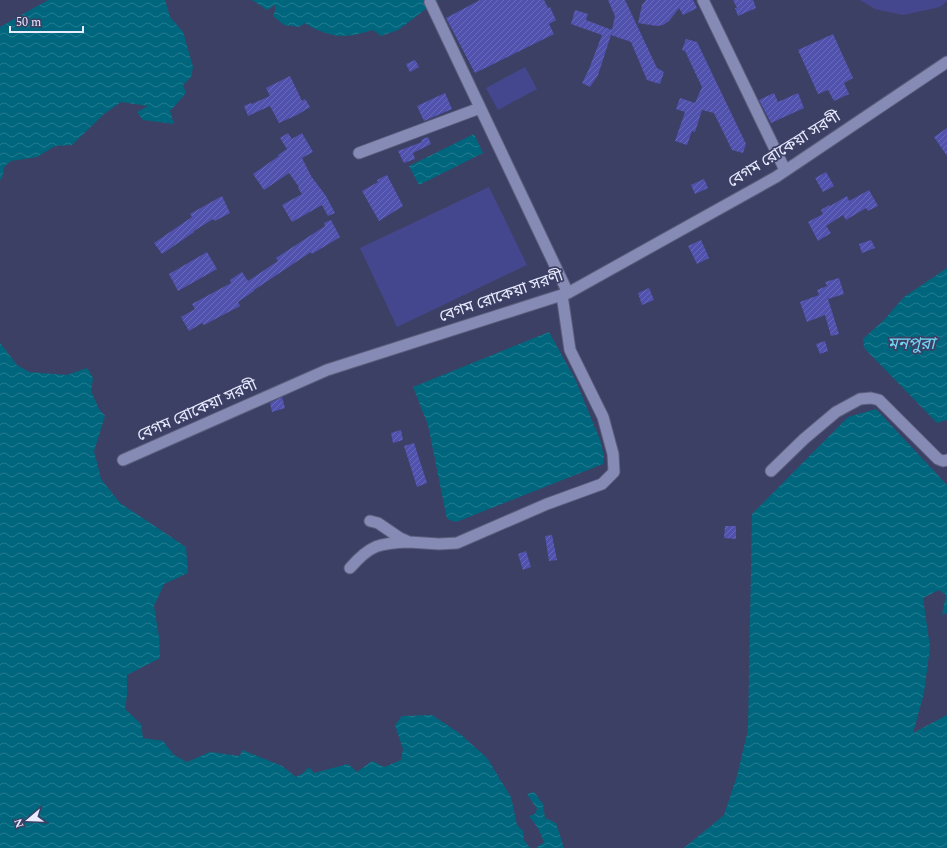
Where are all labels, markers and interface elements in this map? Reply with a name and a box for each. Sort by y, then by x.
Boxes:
scale bar [10,8,83,34]
text: 50 m [16,13,41,32]
street label: বেগম রোকেয়া সরণী [723,104,846,194]
street label: বেগম রোকেয়া সরণী [436,263,567,328]
water label: মনপুরা [887,331,938,357]
street label: বেগম রোকেয়া সরণী [133,372,262,447]
north arrow [8,800,48,840]
text: N [10,816,29,830]

